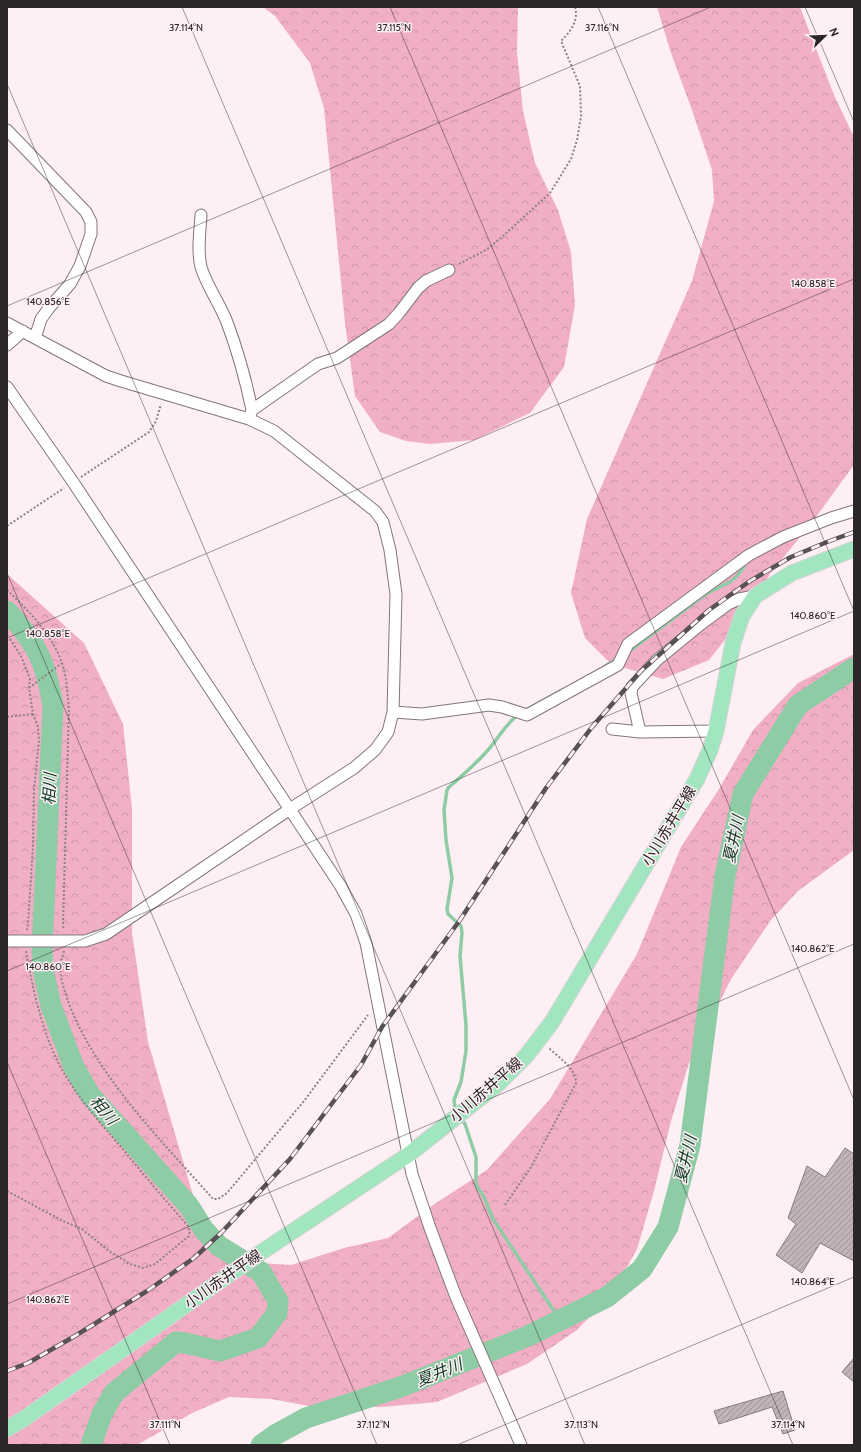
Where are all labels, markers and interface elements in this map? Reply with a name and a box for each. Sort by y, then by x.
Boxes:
north arrow [805,16,845,56]
text: 37.114°N [169,21,203,34]
text: 37.115°N [377,21,411,34]
text: 37.116°N [585,21,619,34]
text: N [826,26,842,38]
text: 140.858°E [791,277,835,290]
text: 140.856°E [26,295,70,308]
text: 140.860°E [790,609,836,622]
text: 140.858°E [26,627,70,640]
water label: 相川 [39,771,60,806]
street label: 小川赤井平線 [638,783,700,869]
water label: 夏井川 [719,812,748,865]
text: 140.862°E [791,942,835,955]
text: 140.860°E [25,960,71,973]
street label: 小川赤井平線 [446,1054,526,1126]
water label: 相川 [86,1092,123,1130]
water label: 夏井川 [671,1132,701,1185]
street label: 小川赤井平線 [181,1246,265,1312]
text: 140.864°E [791,1275,835,1288]
text: 140.862°E [26,1293,70,1306]
water label: 夏井川 [413,1354,467,1390]
text: 37.111°N [149,1418,181,1431]
text: 37.112°N [356,1418,390,1431]
text: 37.113°N [564,1418,598,1431]
text: 37.114°N [771,1418,805,1431]

